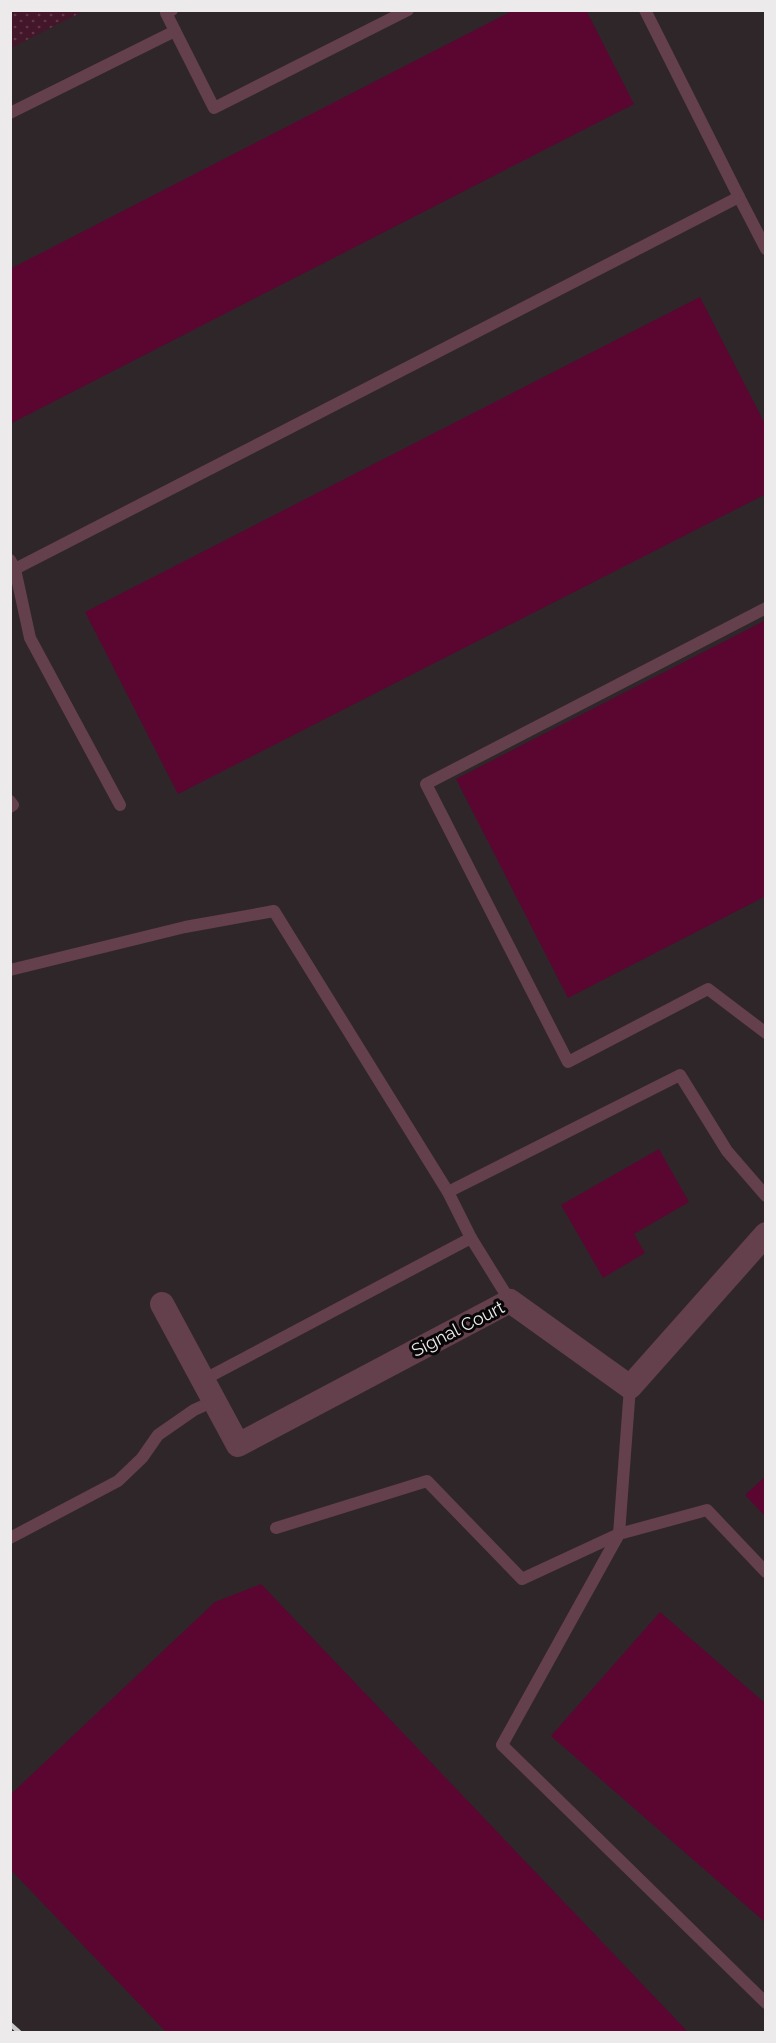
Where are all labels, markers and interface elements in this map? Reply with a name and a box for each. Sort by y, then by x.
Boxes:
street label: Signal Court [408,1296,508,1361]

